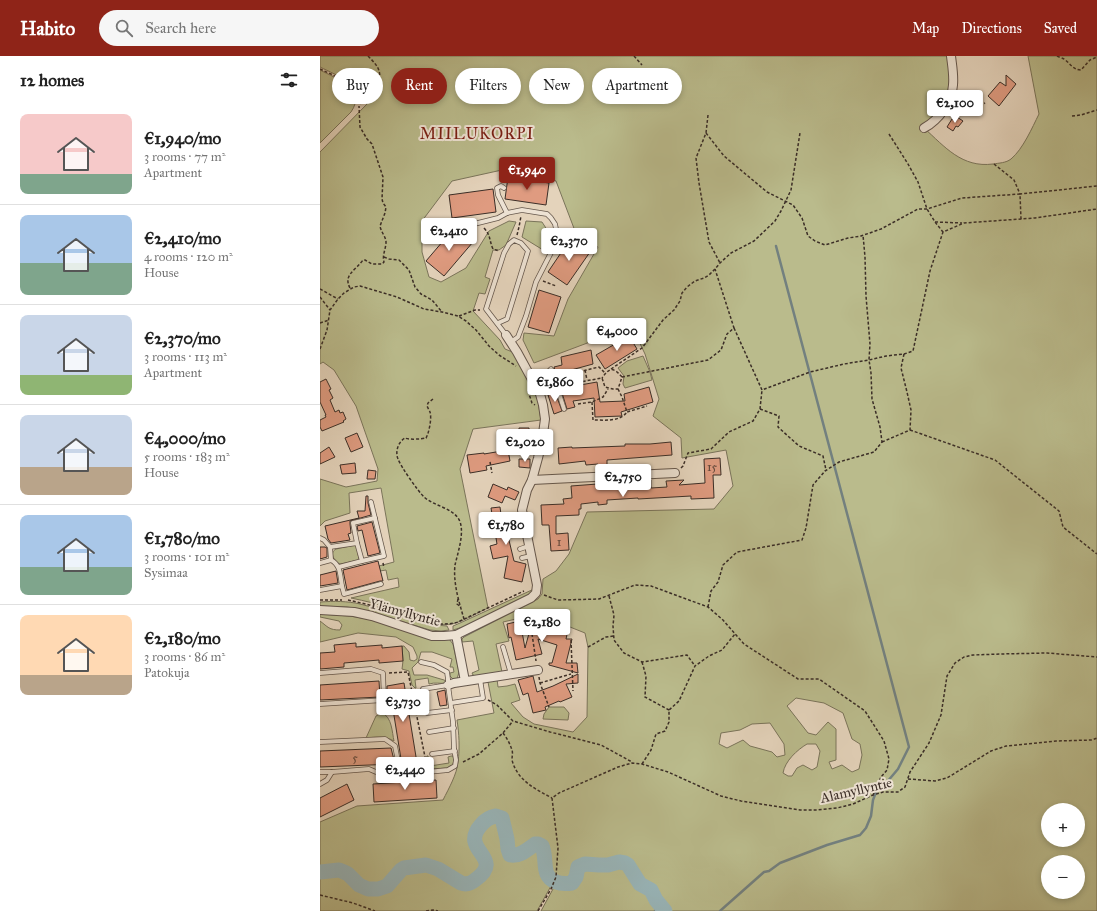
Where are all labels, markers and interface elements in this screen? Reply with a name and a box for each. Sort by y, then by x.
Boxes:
search box [99,10,379,46]
text: Habito [20,17,75,40]
icon: search [113,17,135,39]
text: Search here [145,19,216,37]
text: Map [912,20,939,37]
text: Directions [961,20,1022,37]
text: Saved [1044,20,1077,37]
chip: Buy [332,68,383,104]
chip: Rent [391,68,447,104]
chip: Filters [455,68,521,104]
chip: New [529,68,584,104]
chip: Apartment [592,68,682,104]
icon: filters [278,69,300,91]
text: 12 homes [20,70,84,91]
pin: €2,100 [922,90,988,124]
text: €2,100 [936,95,974,111]
district label: MIILUKORPI [420,124,534,143]
text: €1,940/mo [144,128,221,149]
icon: home [52,130,100,178]
text: 3 rooms · 77 m² [144,149,226,165]
pin: €1,940 [494,157,560,191]
text: €1,940 [508,162,546,178]
text: Apartment [144,165,202,181]
pin: €2,410 [416,218,482,252]
text: €2,410 [430,223,468,239]
text: €2,410/mo [144,228,221,249]
pin: €2,370 [536,228,602,262]
icon: home [52,231,100,279]
text: €2,370 [550,233,588,249]
text: 4 rooms · 120 m² [144,249,233,265]
text: House [144,265,179,281]
pin: €4,000 [584,318,650,352]
text: €4,000 [596,323,638,339]
text: €2,370/mo [144,328,221,349]
icon: home [52,331,100,379]
text: 3 rooms · 113 m² [144,349,227,365]
text: Apartment [144,365,202,381]
pin: €1,860 [522,369,588,403]
text: €1,860 [536,374,574,390]
text: €4,000/mo [144,428,226,449]
pin: €2,020 [492,429,558,463]
icon: home [52,431,100,479]
text: €2,020 [505,434,545,450]
text: 5 rooms · 183 m² [144,449,230,465]
house number: 15 [707,460,718,474]
pin: €2,750 [590,464,656,498]
text: House [144,465,179,481]
text: €2,750 [604,469,642,485]
pin: €1,780 [473,512,539,546]
text: €1,780 [487,517,525,533]
text: €1,780/mo [144,528,220,549]
icon: home [52,531,100,579]
house number: 1 [557,535,562,549]
text: 3 rooms · 101 m² [144,549,229,565]
text: Sysimaa [144,565,188,581]
street label: Ylämyllyntie [367,595,442,630]
pin: €2,180 [509,609,575,643]
text: €2,180 [523,614,561,630]
text: €2,180/mo [144,628,221,649]
icon: home [52,631,100,679]
text: 3 rooms · 86 m² [144,649,225,665]
text: Patokuja [144,665,190,681]
pin: €3,730 [370,689,436,723]
text: €3,730 [385,694,421,710]
house number: 5 [352,751,358,765]
pin: €2,440 [372,757,438,791]
text: €2,440 [385,762,425,778]
street label: Alamyllyntie [818,774,894,807]
map controls [1041,803,1085,899]
button: + [1041,803,1085,847]
button: − [1041,855,1085,899]

